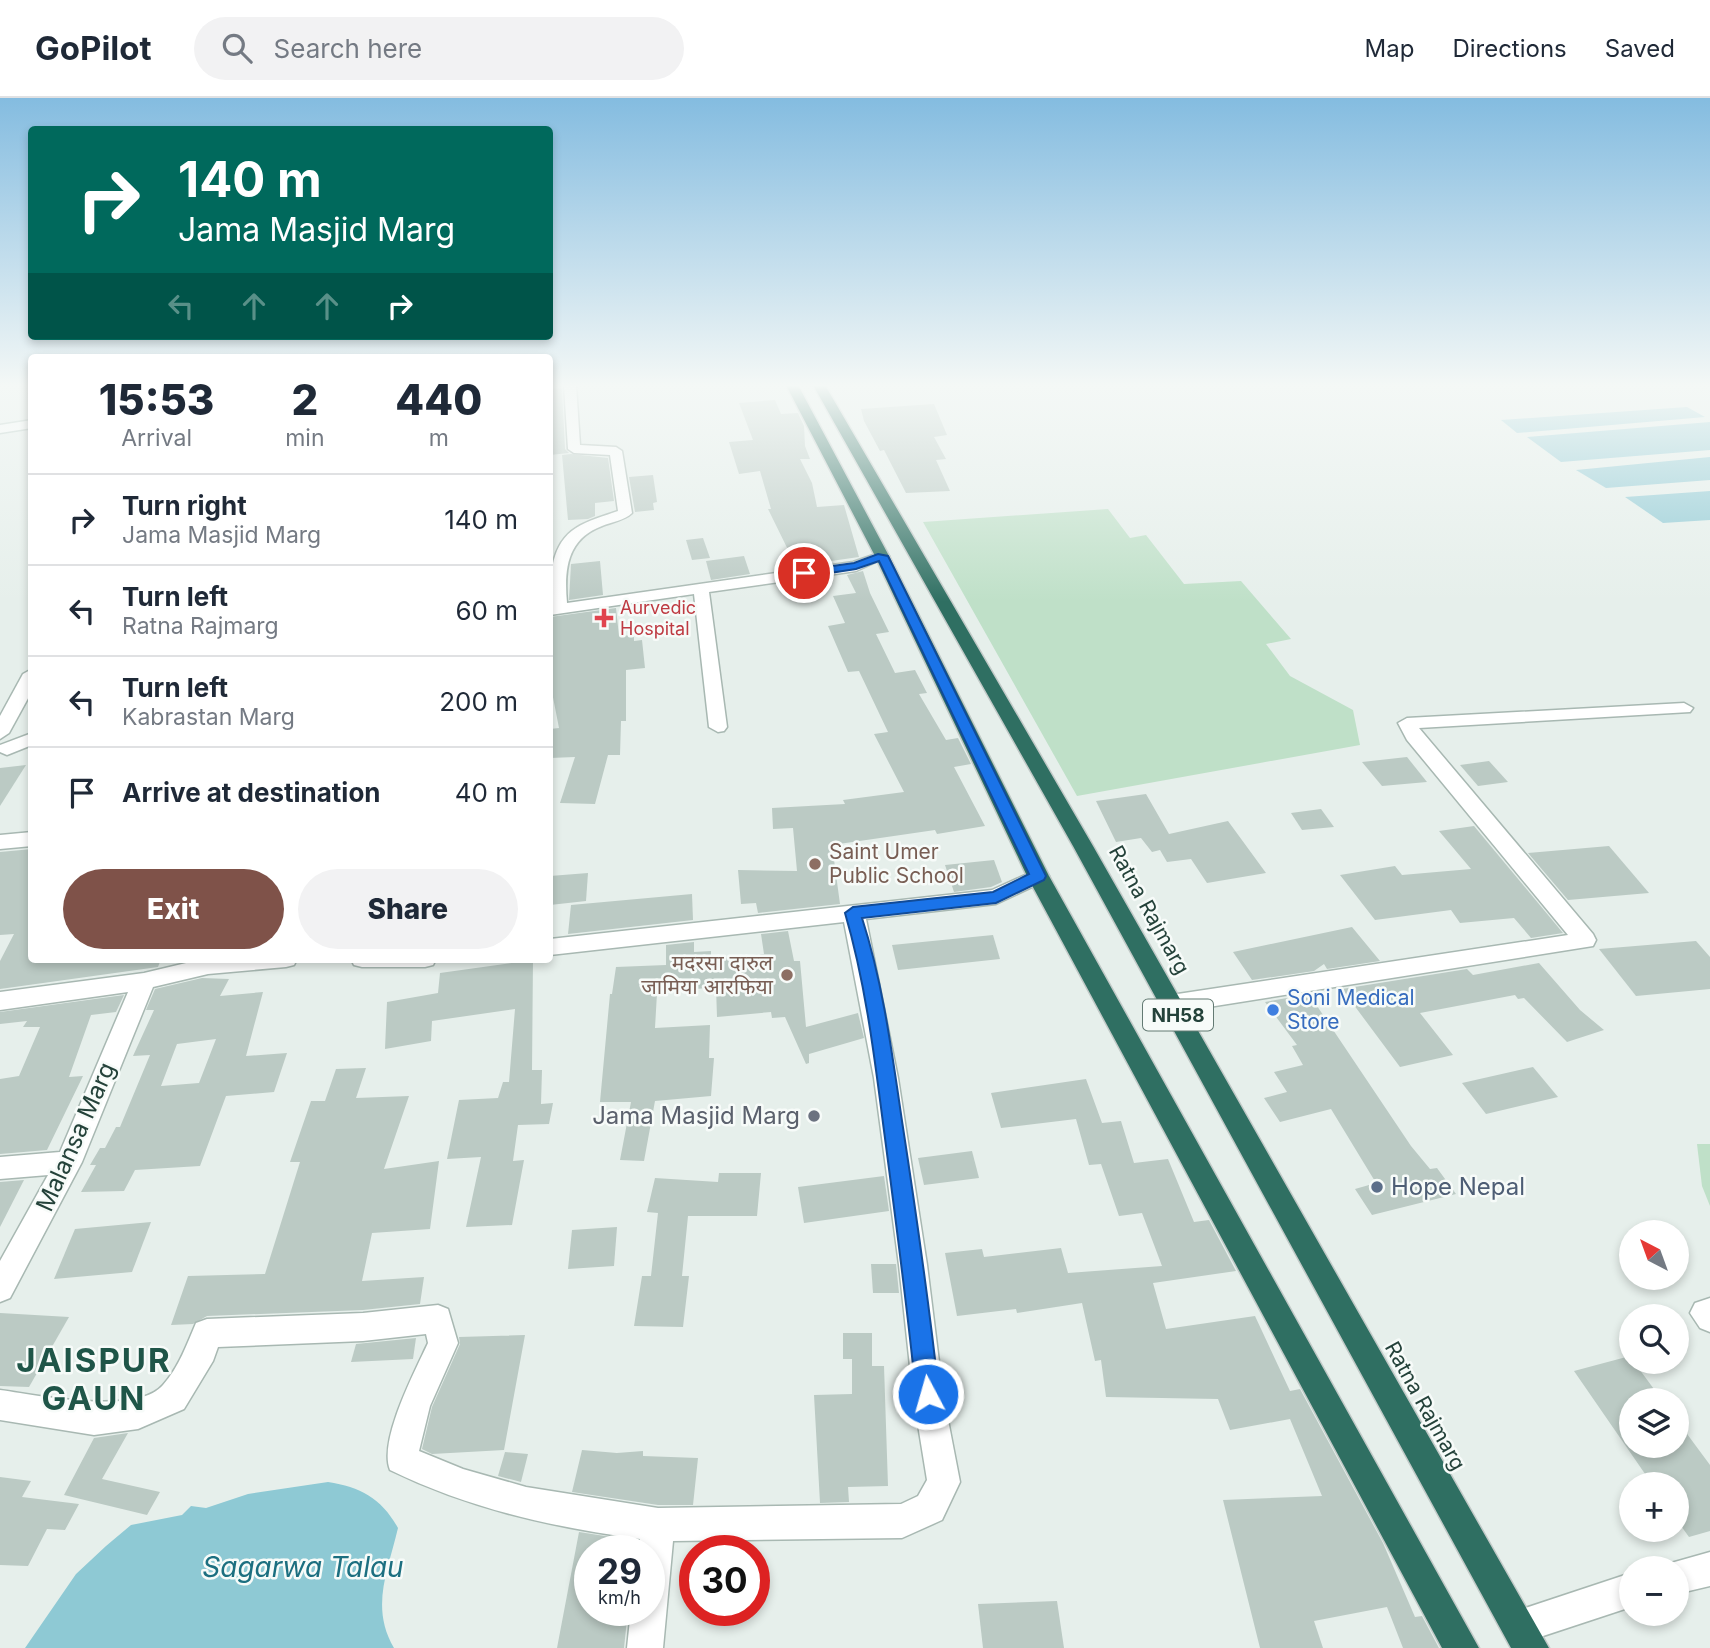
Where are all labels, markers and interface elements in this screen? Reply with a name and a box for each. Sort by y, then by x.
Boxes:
search box [194,17,684,80]
text: GoPilot [35,28,152,68]
icon: search [218,29,256,67]
text: Search here [274,33,422,64]
text: Map [1365,34,1414,63]
text: Directions [1452,34,1567,63]
text: Saved [1605,34,1675,63]
text: 140 m [178,150,322,209]
icon: right [63,154,154,245]
text: Jama Masjid Marg [178,210,455,249]
icon: left [162,287,200,325]
icon: ahead [235,287,273,325]
icon: ahead [308,287,346,325]
icon: right [381,287,419,325]
text: 15:53 [99,374,214,425]
text: 2 [291,374,318,425]
text: 440 [395,374,482,425]
text: Arrival [121,424,192,452]
text: min [285,424,325,452]
text: m [429,424,449,452]
text: Turn right [122,490,247,521]
icon: right [63,501,101,539]
text: 140 m [444,504,518,535]
text: Jama Masjid Marg [122,521,321,549]
pin [774,543,834,603]
icon: arrive [785,554,823,592]
text: Turn left [122,581,228,612]
icon: left [63,592,101,630]
text: 60 m [455,595,518,626]
place label: Aurvedic Hospital [620,597,696,639]
marker: Aurvedic Hospital [594,608,614,628]
text: Ratna Rajmarg [122,612,279,640]
text: Turn left [122,672,228,703]
icon: left [63,683,101,721]
text: 200 m [439,686,518,717]
text: Kabrastan Marg [122,703,295,731]
icon: arrive [63,774,101,812]
text: Arrive at destination [122,777,381,808]
text: 40 m [455,777,518,808]
place label: Saint Umer Public School [829,839,964,888]
street label: Ratna Rajmarg [1104,841,1195,978]
marker: Saint Umer Public School [807,856,823,872]
button: Exit [63,869,284,949]
button: Share [298,869,518,949]
place label: मदरसा दारुल जामिया आरफिया [641,950,774,999]
marker: मदरसा दारुल जामिया आरफिया [779,967,795,983]
place label: Soni Medical Store [1287,985,1415,1034]
road number: NH58 [1143,1000,1213,1030]
marker: Soni Medical Store [1265,1002,1281,1018]
street label: Malansa Marg [30,1058,121,1216]
place label: Jama Masjid Marg [592,1101,800,1130]
marker: Jama Masjid Marg [806,1108,822,1124]
place label: Hope Nepal [1391,1172,1525,1201]
marker: Hope Nepal [1369,1179,1385,1195]
north arrow [1619,1220,1689,1290]
map controls [1619,1220,1689,1626]
button: search [1619,1304,1689,1374]
street label: Ratna Rajmarg [1380,1337,1471,1474]
district label: JAISPUR GAUN [16,1340,172,1418]
position arrow [891,1357,965,1431]
button: layers [1619,1388,1689,1458]
button: + [1619,1472,1689,1542]
speed limit sign: 30 [679,1535,770,1626]
water label: Sagarwa Talau [202,1550,404,1584]
text: 29 [597,1550,642,1592]
button: − [1619,1556,1689,1626]
text: km/h [598,1587,641,1608]

